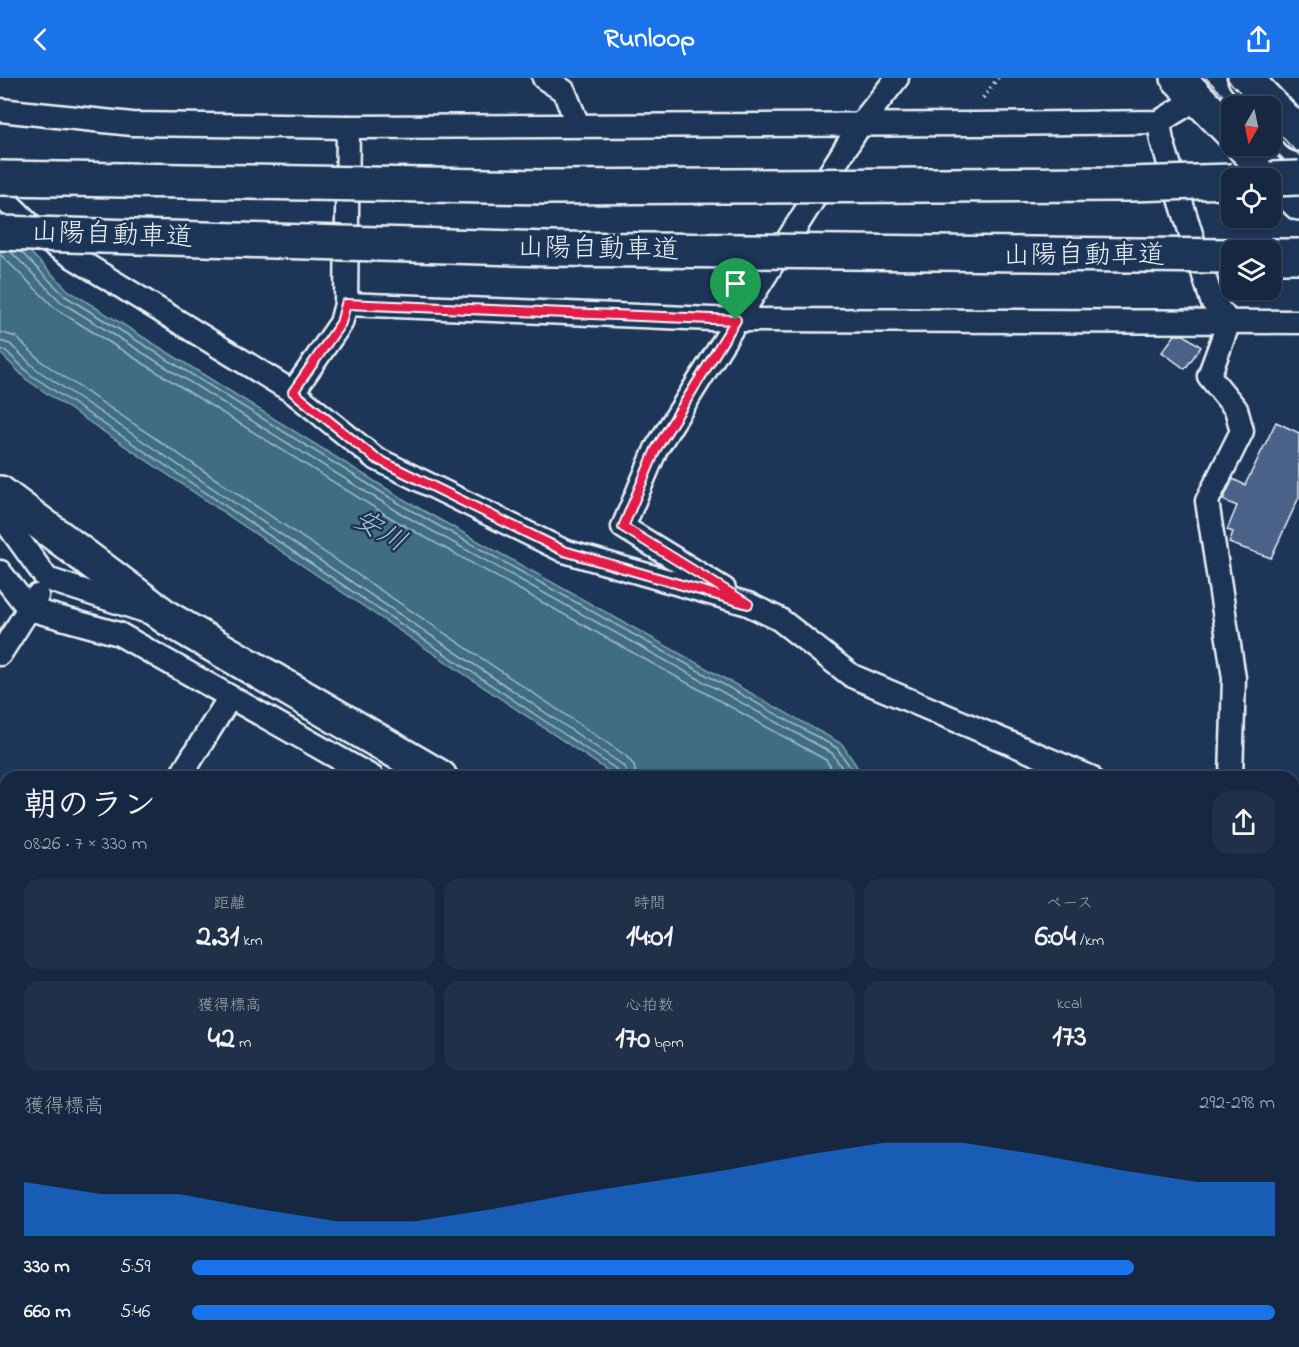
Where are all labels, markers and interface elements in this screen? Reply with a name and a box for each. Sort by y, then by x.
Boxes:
text: Runloop [604,20,695,59]
icon: back [24,23,57,56]
icon: share [1242,23,1275,56]
north arrow [1221,96,1281,156]
map controls [1221,96,1281,300]
button: locate [1221,168,1281,228]
street label: 山陽自動車道 [30,214,194,258]
street label: 山陽自動車道 [517,229,679,271]
street label: 山陽自動車道 [1003,237,1165,276]
button: layers [1221,240,1281,300]
pin [710,258,761,320]
icon: arrive [719,267,752,300]
water label: 安川 [344,500,414,564]
text: 朝のラン [24,783,156,831]
button: share [1212,791,1275,854]
text: 08:26 · 7 × 330 m [24,830,147,859]
text: 距離 [213,892,246,916]
text: 時間 [633,892,666,916]
text: ペース [1046,892,1093,916]
text: 2.31 [196,916,239,960]
text: 14:01 [626,916,673,960]
text: 6:04 [1035,916,1076,960]
text: km [239,929,263,953]
text: /km [1076,929,1104,953]
text: kcal [1057,992,1082,1016]
text: 獲得標高 [197,994,262,1018]
text: 心拍数 [625,994,674,1018]
text: 173 [1052,1016,1087,1060]
text: 42 [208,1018,235,1062]
text: 170 [615,1018,650,1062]
text: m [235,1031,251,1055]
text: bpm [650,1031,684,1055]
text: 292–298 m [1199,1089,1275,1118]
text: 獲得標高 [24,1093,104,1122]
text: 330 m [24,1253,70,1282]
text: 5:59 [120,1253,151,1282]
text: 660 m [24,1298,71,1327]
text: 5:46 [120,1298,150,1327]

